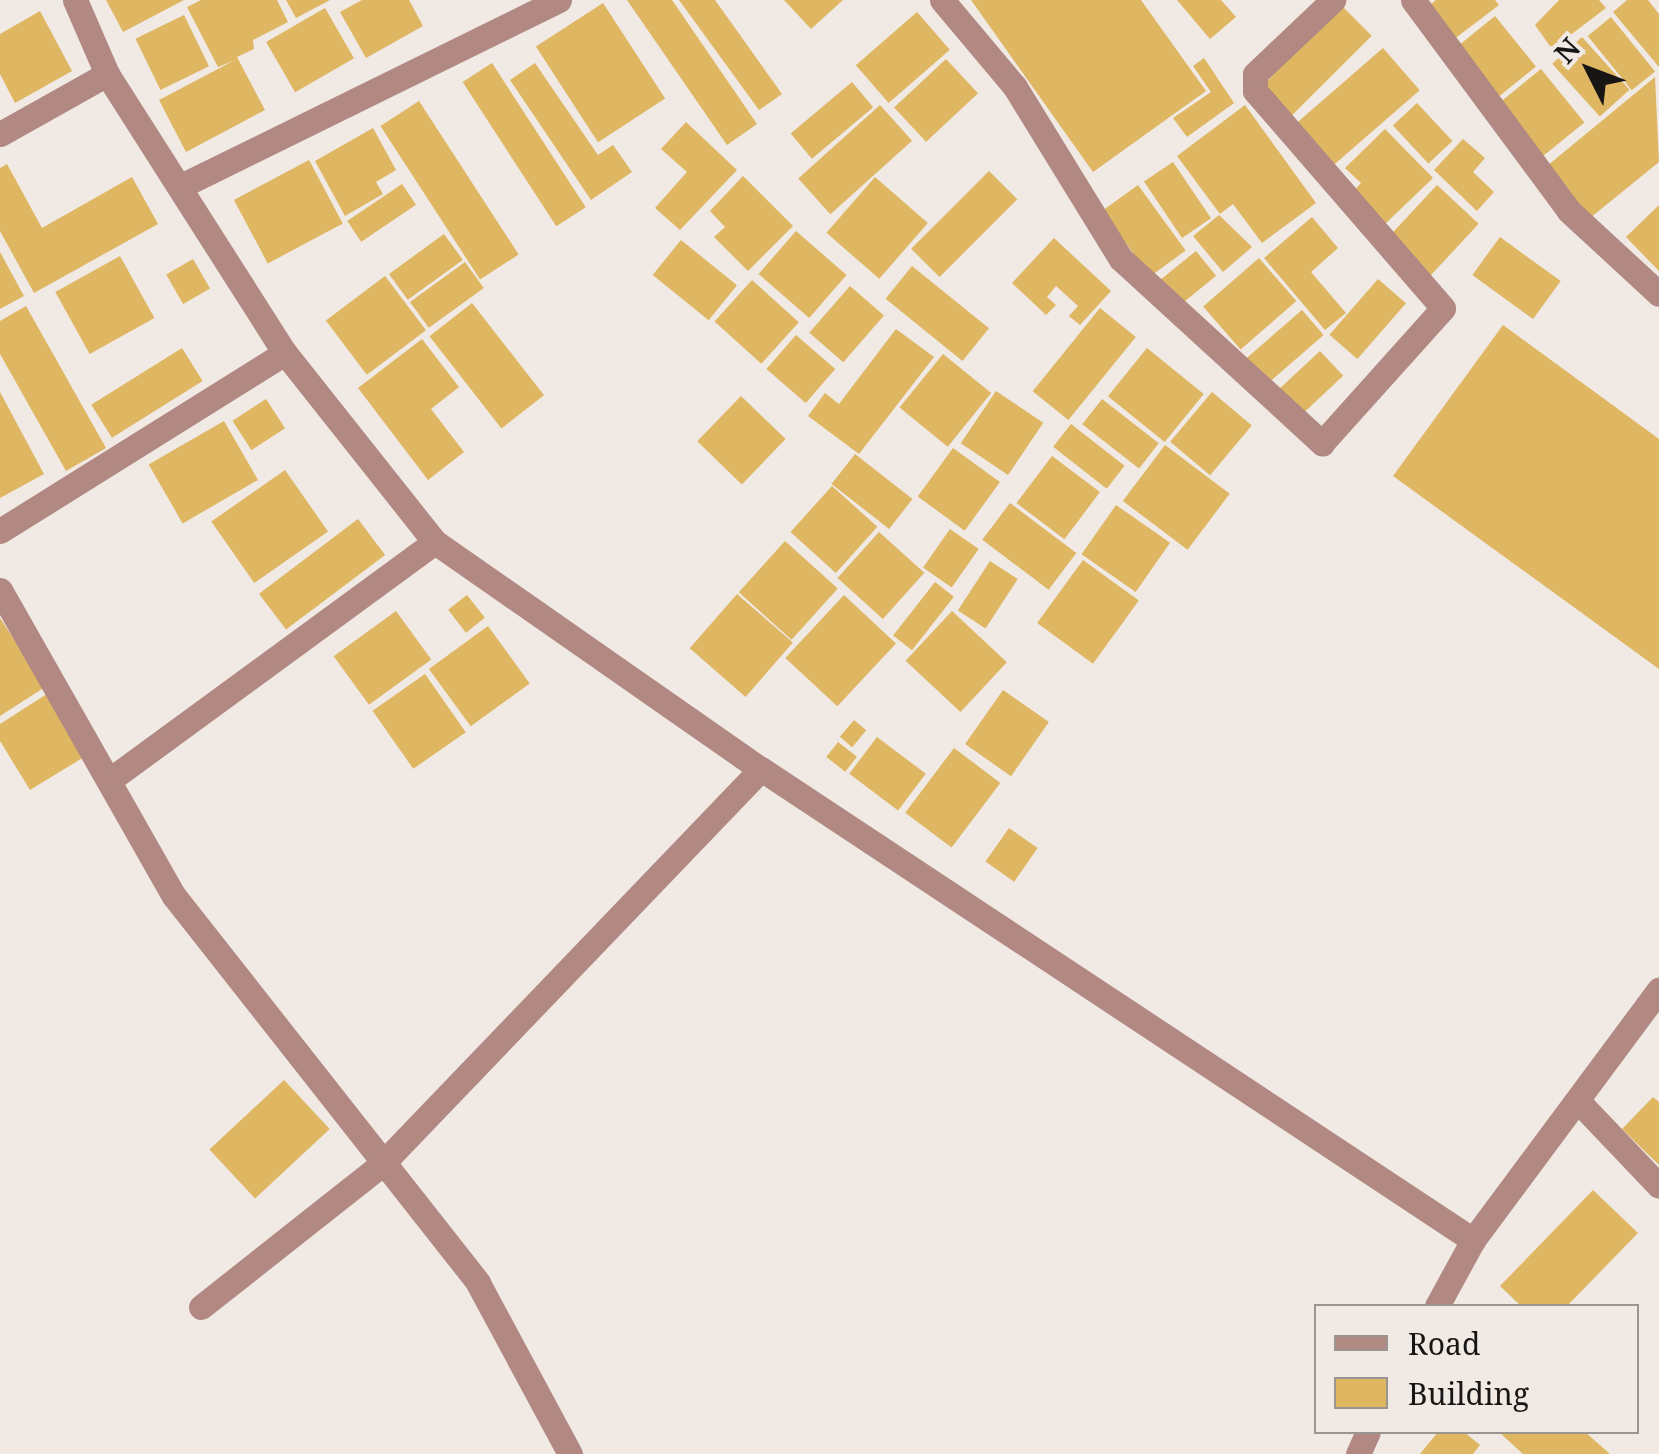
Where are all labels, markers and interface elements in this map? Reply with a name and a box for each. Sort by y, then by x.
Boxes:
north arrow [1539,20,1639,120]
text: N [1545,29,1588,71]
legend [1314,1304,1639,1434]
text: Road [1408,1323,1480,1364]
text: Building [1408,1373,1529,1414]

